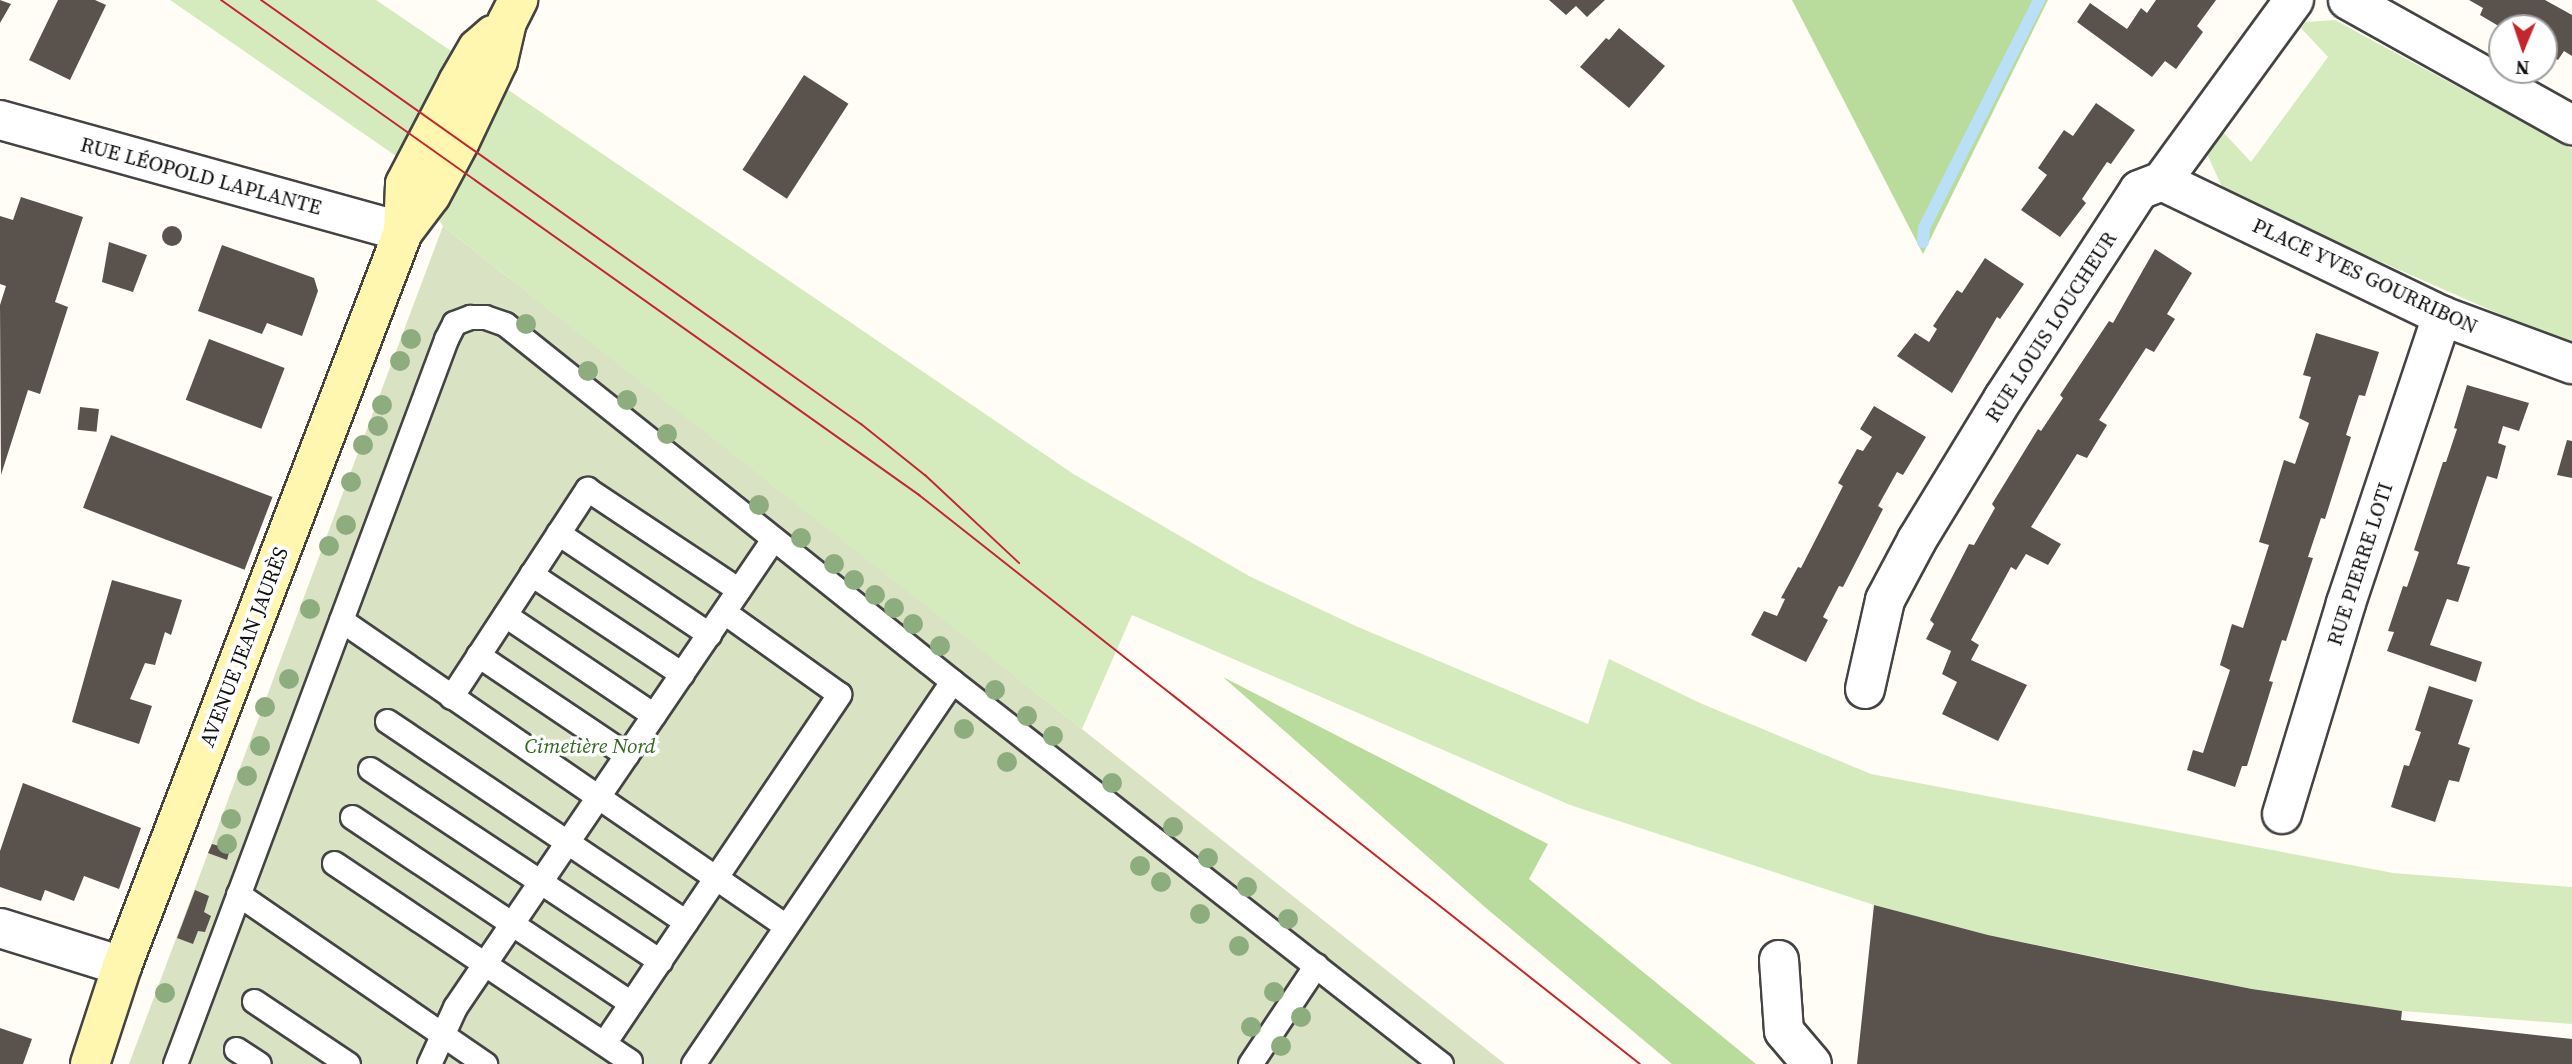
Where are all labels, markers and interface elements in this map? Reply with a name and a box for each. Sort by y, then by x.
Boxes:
north arrow [2488,14,2558,84]
text: N [2515,55,2530,81]
street label: RUE LÉOPOLD LAPLANTE [78,132,324,220]
street label: PLACE YVES GOURRIBON [2248,213,2482,339]
street label: RUE LOUIS LOUCHEUR [1980,227,2122,427]
street label: RUE PIERRE LOTI [2322,479,2398,649]
street label: AVENUE JEAN JAURÈS [194,544,294,750]
park label: Cimetière Nord [524,733,656,759]

